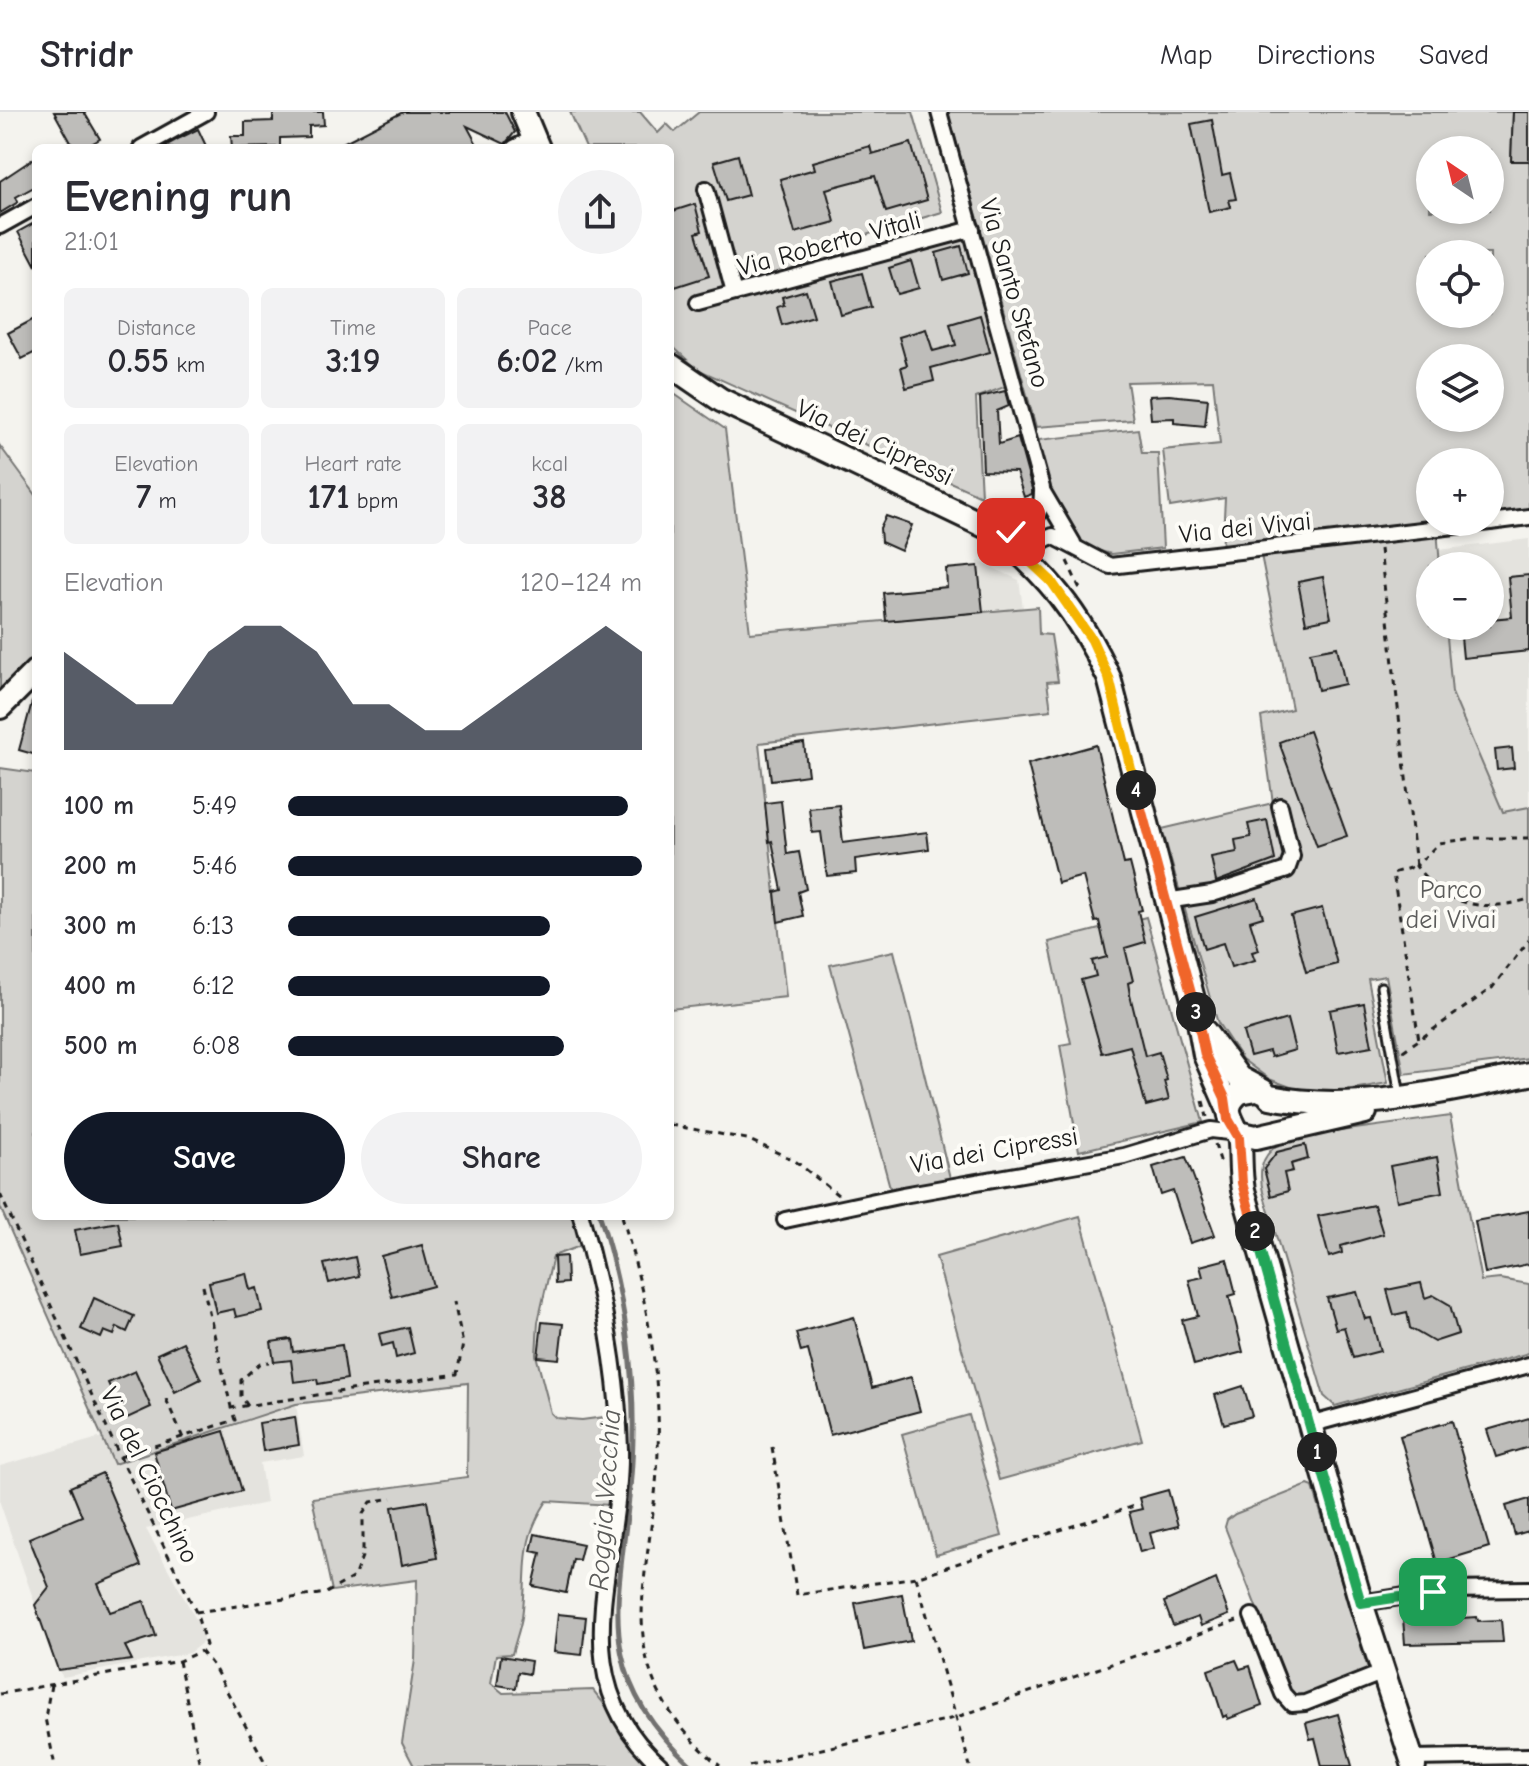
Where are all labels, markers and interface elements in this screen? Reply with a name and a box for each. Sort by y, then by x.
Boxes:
text: Stridr [40,33,133,77]
text: Map [1160,39,1213,71]
text: Directions [1257,39,1375,71]
text: Saved [1419,39,1489,71]
north arrow [1416,136,1504,224]
map controls [1416,136,1504,640]
button: share [558,170,642,254]
text: Evening run [64,171,292,222]
street label: Via Santo Stefano [973,195,1055,391]
street label: Via Roberto Vitali [734,205,924,283]
text: 21:01 [64,227,119,257]
button: locate [1416,240,1504,328]
text: Distance [117,315,196,341]
text: Time [330,315,376,341]
text: Pace [527,315,572,341]
text: 0.55 [107,341,169,381]
text: 3:19 [326,341,380,381]
text: 6:02 [496,341,557,381]
button: layers [1416,344,1504,432]
text: km [169,352,205,378]
text: /km [557,352,603,378]
street label: Via dei Cipressi [791,394,958,492]
button: + [1416,448,1504,536]
text: Elevation [114,451,198,477]
text: Heart rate [304,451,401,477]
text: kcal [531,451,568,477]
text: 7 [136,477,151,517]
text: 171 [307,477,350,517]
text: 38 [533,477,567,517]
text: m [151,488,177,514]
text: bpm [350,488,399,514]
pin [977,498,1045,566]
street label: Via dei Vivai [1177,506,1313,550]
icon: check [989,510,1033,554]
button: − [1416,552,1504,640]
text: Elevation [64,568,164,598]
text: 120–124 m [520,568,642,598]
pin: 4 [1116,770,1156,810]
text: 4 [1131,777,1141,803]
text: 100 m [64,791,134,821]
text: 5:49 [192,791,237,821]
text: 200 m [64,851,137,881]
text: 5:46 [192,851,237,881]
park label: Parco dei Vivai [1406,875,1496,935]
text: 300 m [64,911,137,941]
text: 6:13 [192,911,234,941]
text: 400 m [64,971,136,1001]
text: 6:12 [192,971,235,1001]
pin: 3 [1176,992,1216,1032]
text: 3 [1191,999,1201,1025]
text: 500 m [64,1031,138,1061]
text: 6:08 [192,1031,240,1061]
button: Save [64,1112,345,1204]
button: Share [361,1112,642,1204]
street label: Via dei Cipressi [908,1122,1080,1180]
pin: 2 [1235,1211,1275,1251]
text: 2 [1250,1218,1260,1244]
street label: Via del Ciocchino [94,1383,205,1568]
water label: Roggia Vecchia [583,1408,627,1592]
pin: 1 [1297,1432,1337,1472]
text: 1 [1313,1439,1321,1465]
pin [1399,1558,1467,1626]
icon: arrive [1411,1570,1455,1614]

